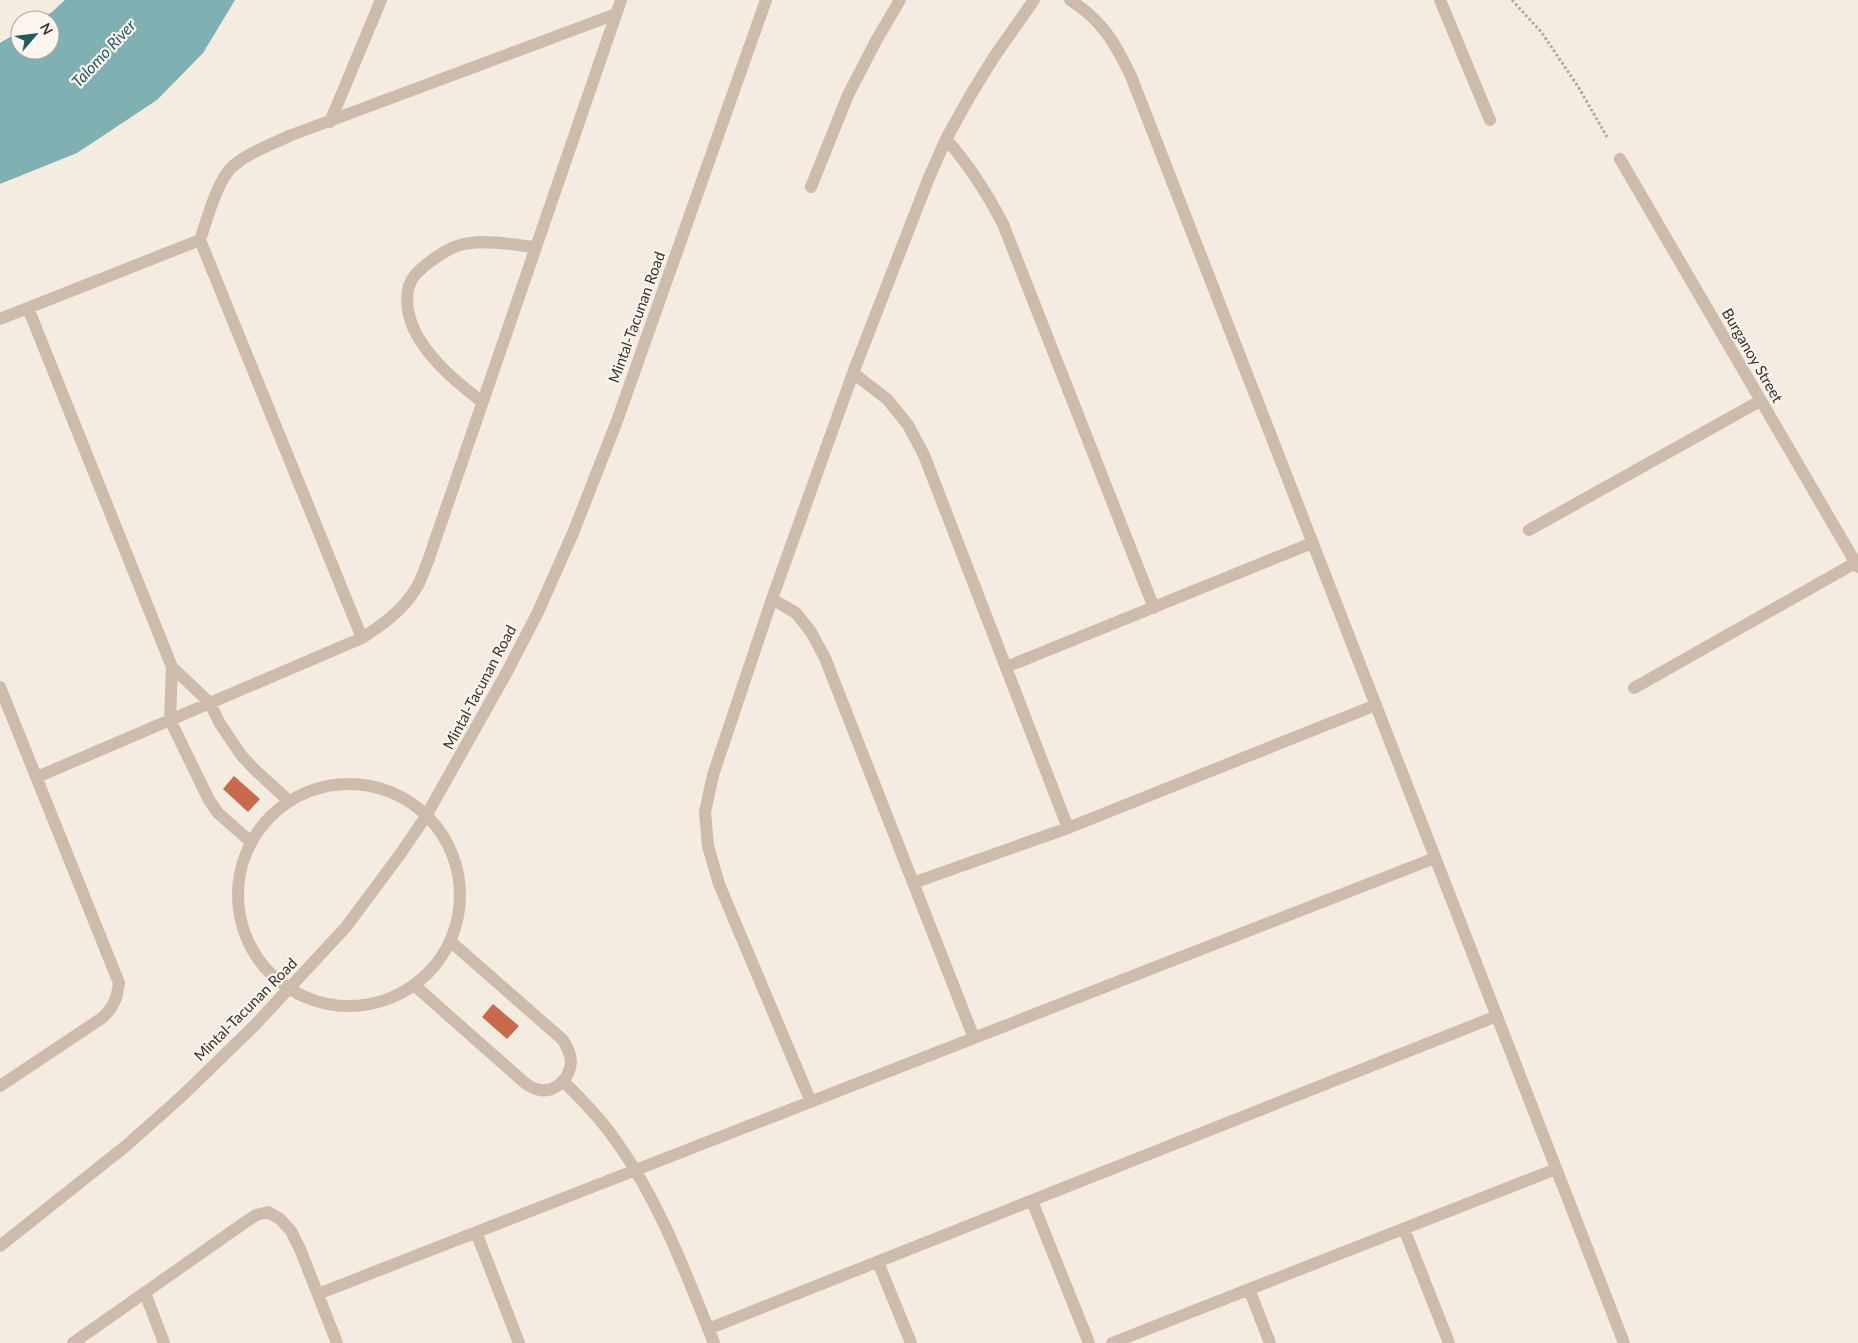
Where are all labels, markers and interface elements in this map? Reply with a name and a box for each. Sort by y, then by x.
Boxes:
north arrow [10,10,60,60]
water label: Talomo River [67,15,139,91]
text: N [37,20,57,37]
street label: Mintal-Tacunan Road [604,249,668,385]
street label: Burganoy Street [1719,305,1788,406]
street label: Mintal-Tacunan Road [439,622,519,752]
street label: Mintal-Tacunan Road [190,954,300,1064]

